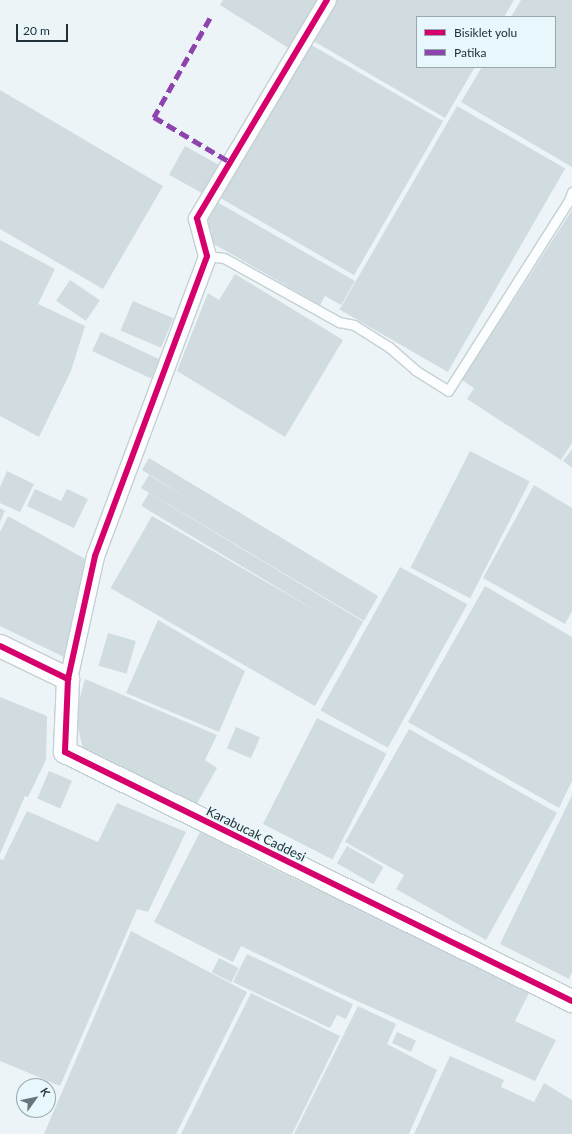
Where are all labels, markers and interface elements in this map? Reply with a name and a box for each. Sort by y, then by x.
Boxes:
scale bar [18,16,70,42]
legend [416,16,556,68]
text: 20 m [23,23,50,38]
text: Bisiklet yolu [454,25,517,40]
text: Patika [454,45,486,60]
street label: Karabucak Caddesi [204,803,308,865]
north arrow [16,1078,56,1118]
text: K [38,1085,53,1098]

